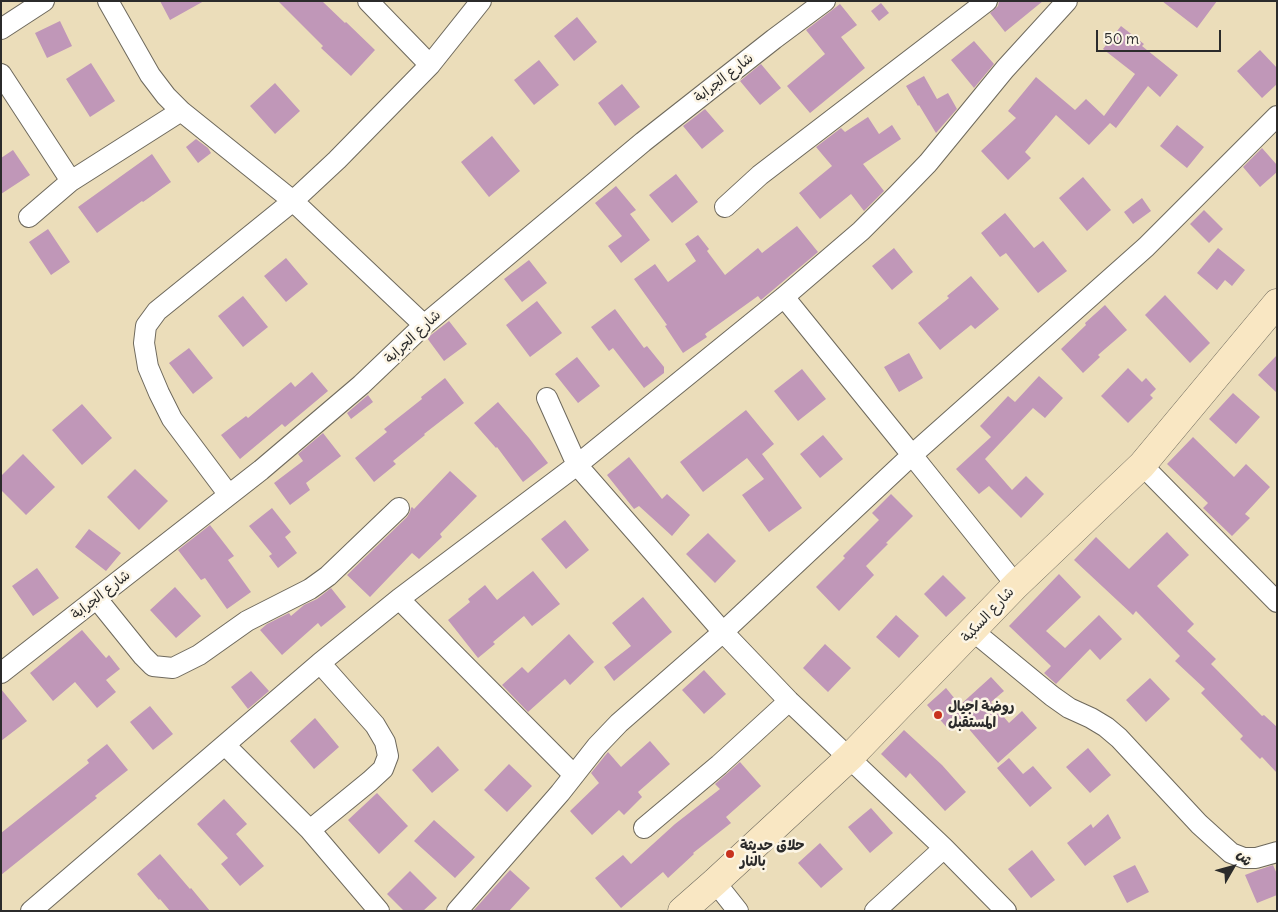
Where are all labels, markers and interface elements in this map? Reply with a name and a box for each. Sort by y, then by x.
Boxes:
scale bar [1098,20,1223,52]
text: 50 m [1104,29,1139,48]
street label: شارع الجرابة [691,50,757,106]
street label: شارع الجرابة [382,307,444,367]
street label: شارع الجرابة [68,567,134,623]
street label: شارع السكبة [958,584,1018,646]
place label: روضة اجيال المستقبل [948,699,1014,732]
marker: روضة اجيال المستقبل [932,709,944,721]
place label: حلاق حديثة بالنار [740,838,805,870]
north arrow [1208,842,1258,892]
text: ش [1233,846,1257,869]
marker: حلاق حديثة بالنار [724,848,736,860]

